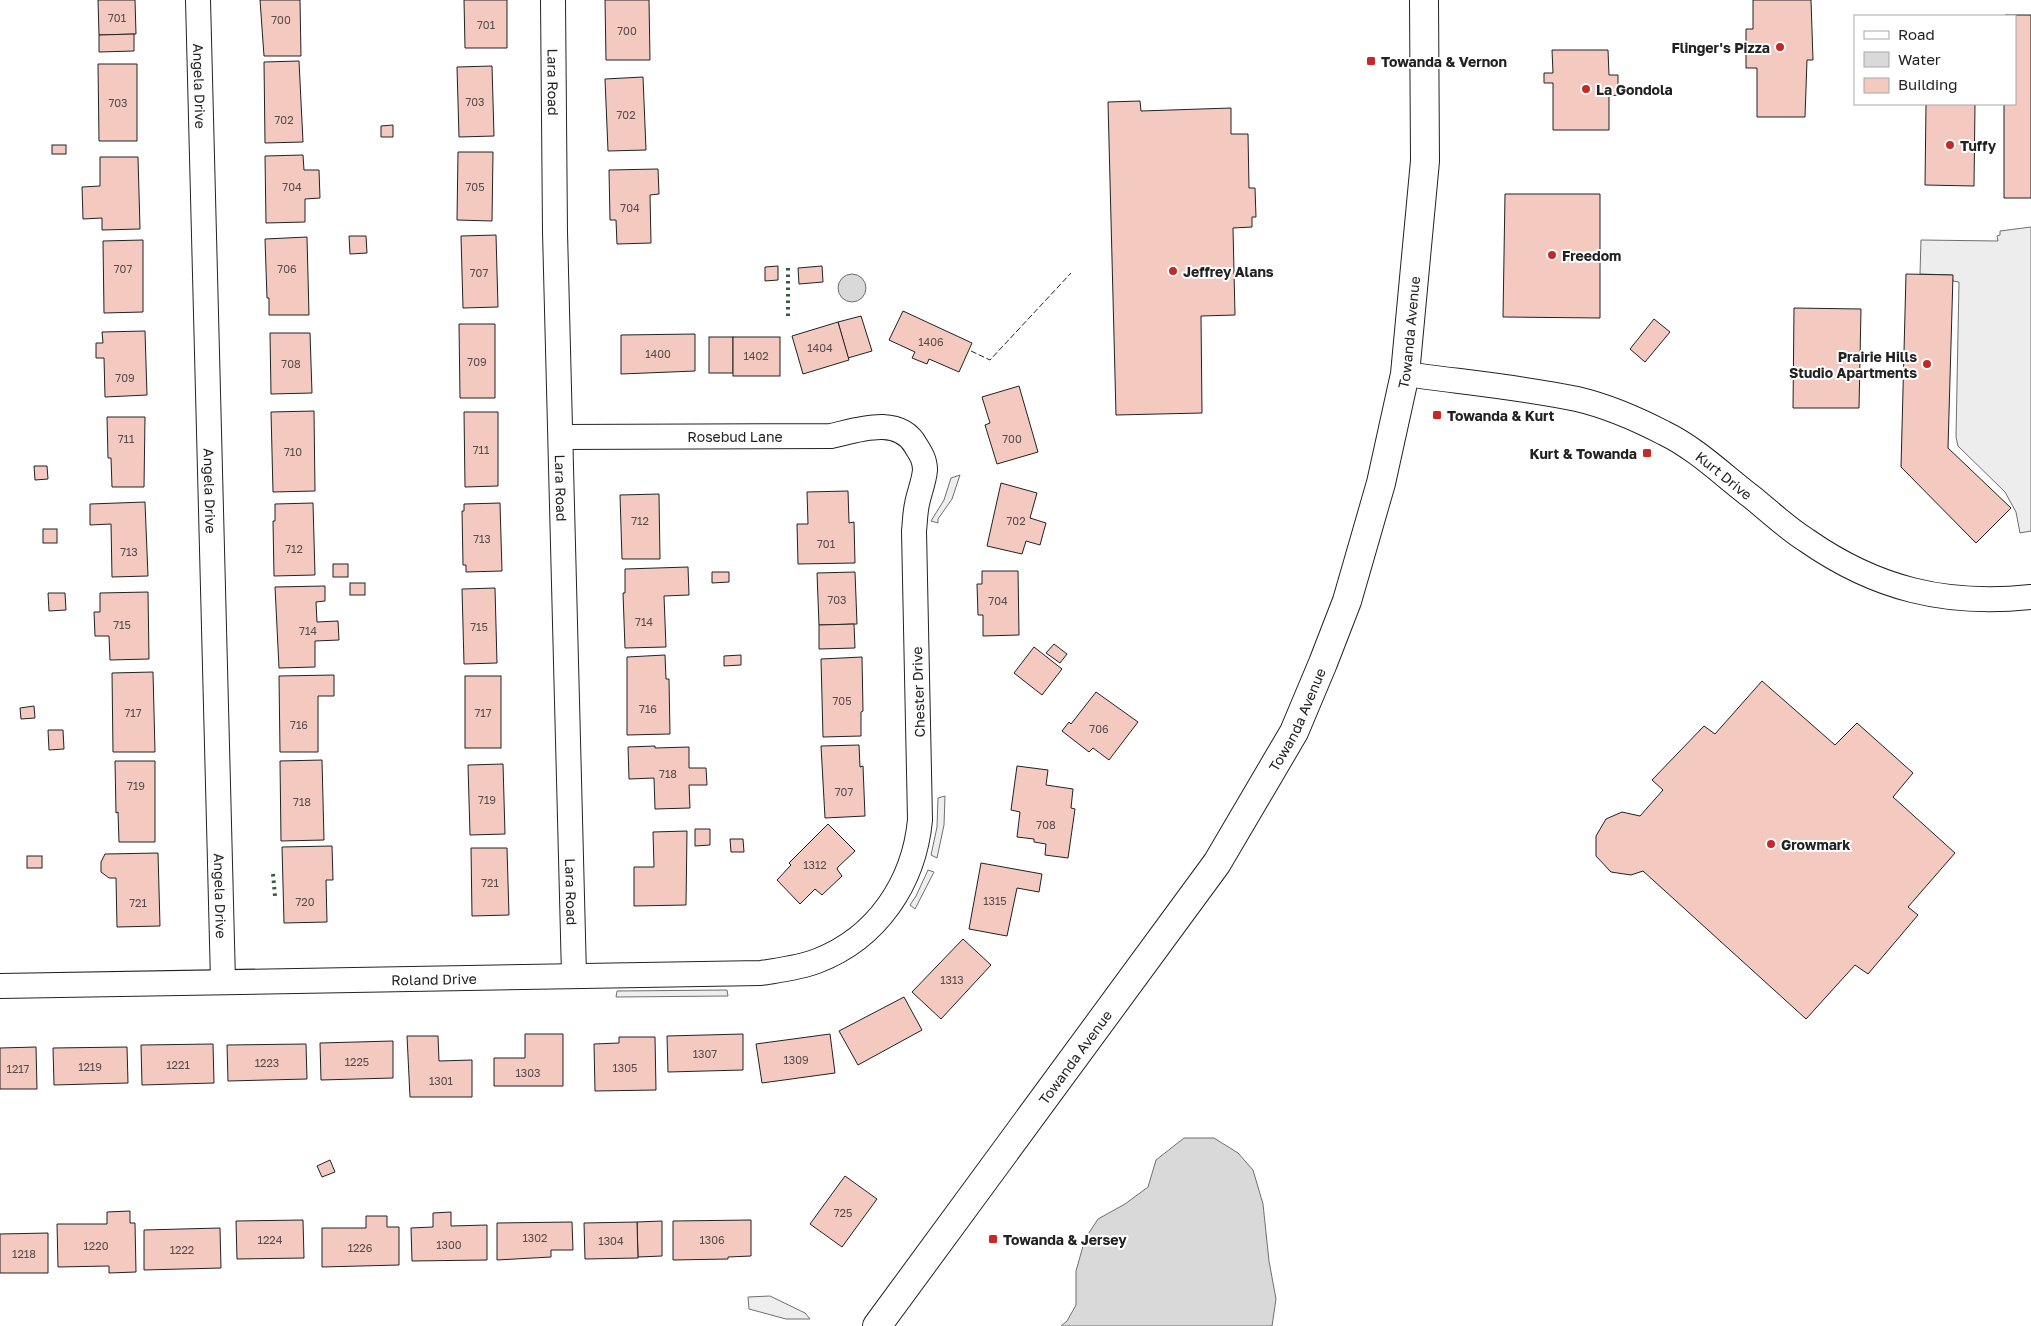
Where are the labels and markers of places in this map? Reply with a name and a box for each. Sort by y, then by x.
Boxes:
place label: Flinger's Pizza [1671,39,1770,56]
marker: Flinger's Pizza [1774,41,1786,53]
place label: Towanda & Vernon [1381,53,1507,70]
marker: Towanda & Vernon [1365,55,1377,67]
place label: La Gondola [1596,81,1673,98]
marker: La Gondola [1580,83,1592,95]
place label: Tuffy [1960,137,1997,154]
marker: Tuffy [1944,139,1956,151]
place label: Freedom [1562,247,1621,264]
marker: Freedom [1546,249,1558,261]
place label: Jeffrey Alans [1183,263,1274,280]
marker: Jeffrey Alans [1167,265,1179,277]
place label: Prairie Hills Studio Apartments [1789,348,1917,381]
marker: Prairie Hills Studio Apartments [1921,358,1933,370]
place label: Towanda & Kurt [1447,407,1555,424]
marker: Towanda & Kurt [1431,409,1443,421]
place label: Kurt & Towanda [1530,445,1637,462]
marker: Kurt & Towanda [1641,447,1653,459]
place label: Growmark [1781,836,1850,853]
marker: Growmark [1765,838,1777,850]
place label: Towanda & Jersey [1003,1231,1127,1248]
marker: Towanda & Jersey [987,1233,999,1245]

